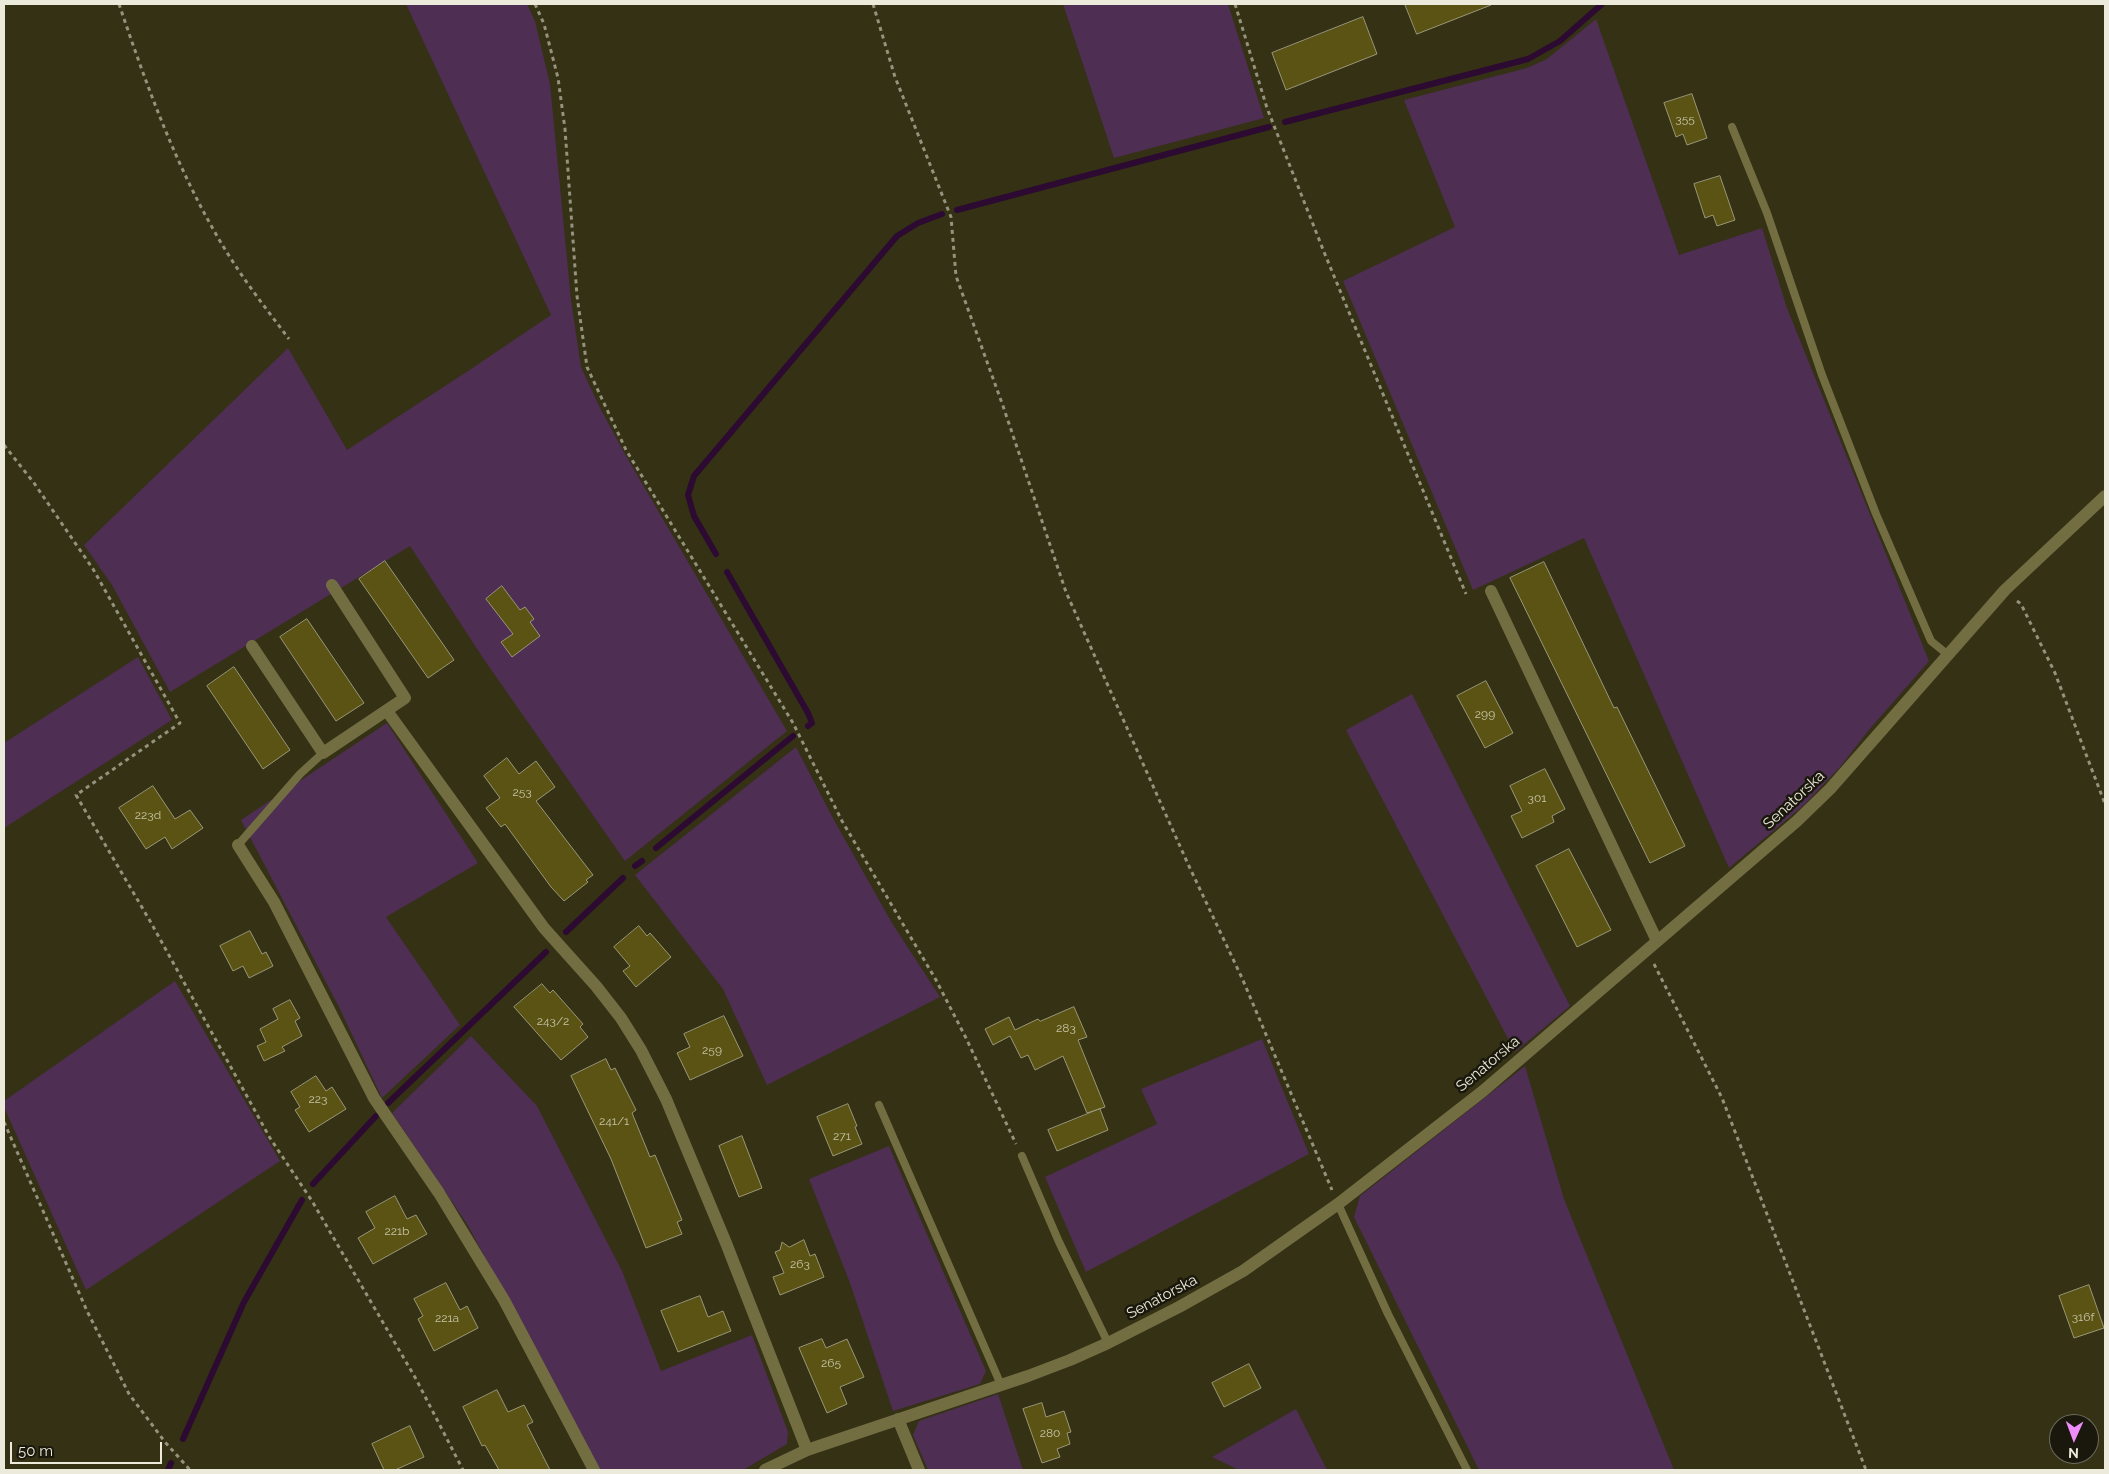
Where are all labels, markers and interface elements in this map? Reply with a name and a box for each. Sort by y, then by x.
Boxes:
house number: 355 [1675,112,1695,126]
house number: 299 [1475,707,1495,721]
street label: Senatorska [1760,767,1828,833]
house number: 253 [512,785,532,799]
house number: 301 [1528,791,1546,805]
house number: 223d [135,808,161,822]
house number: 243/2 [537,1014,569,1028]
house number: 283 [1056,1021,1076,1035]
street label: Senatorska [1453,1032,1523,1096]
house number: 259 [702,1043,722,1057]
house number: 223 [309,1092,327,1106]
house number: 241/1 [599,1114,629,1128]
house number: 271 [833,1129,851,1143]
house number: 221b [384,1224,410,1238]
house number: 263 [790,1257,810,1271]
street label: Senatorska [1124,1271,1200,1323]
house number: 316f [2072,1310,2094,1324]
house number: 221a [435,1311,459,1325]
house number: 265 [821,1356,841,1370]
north arrow [2049,1414,2099,1464]
house number: 280 [1040,1426,1060,1440]
scale bar [12,1432,165,1464]
text: 50 m [18,1442,53,1460]
text: N [2068,1445,2079,1461]

